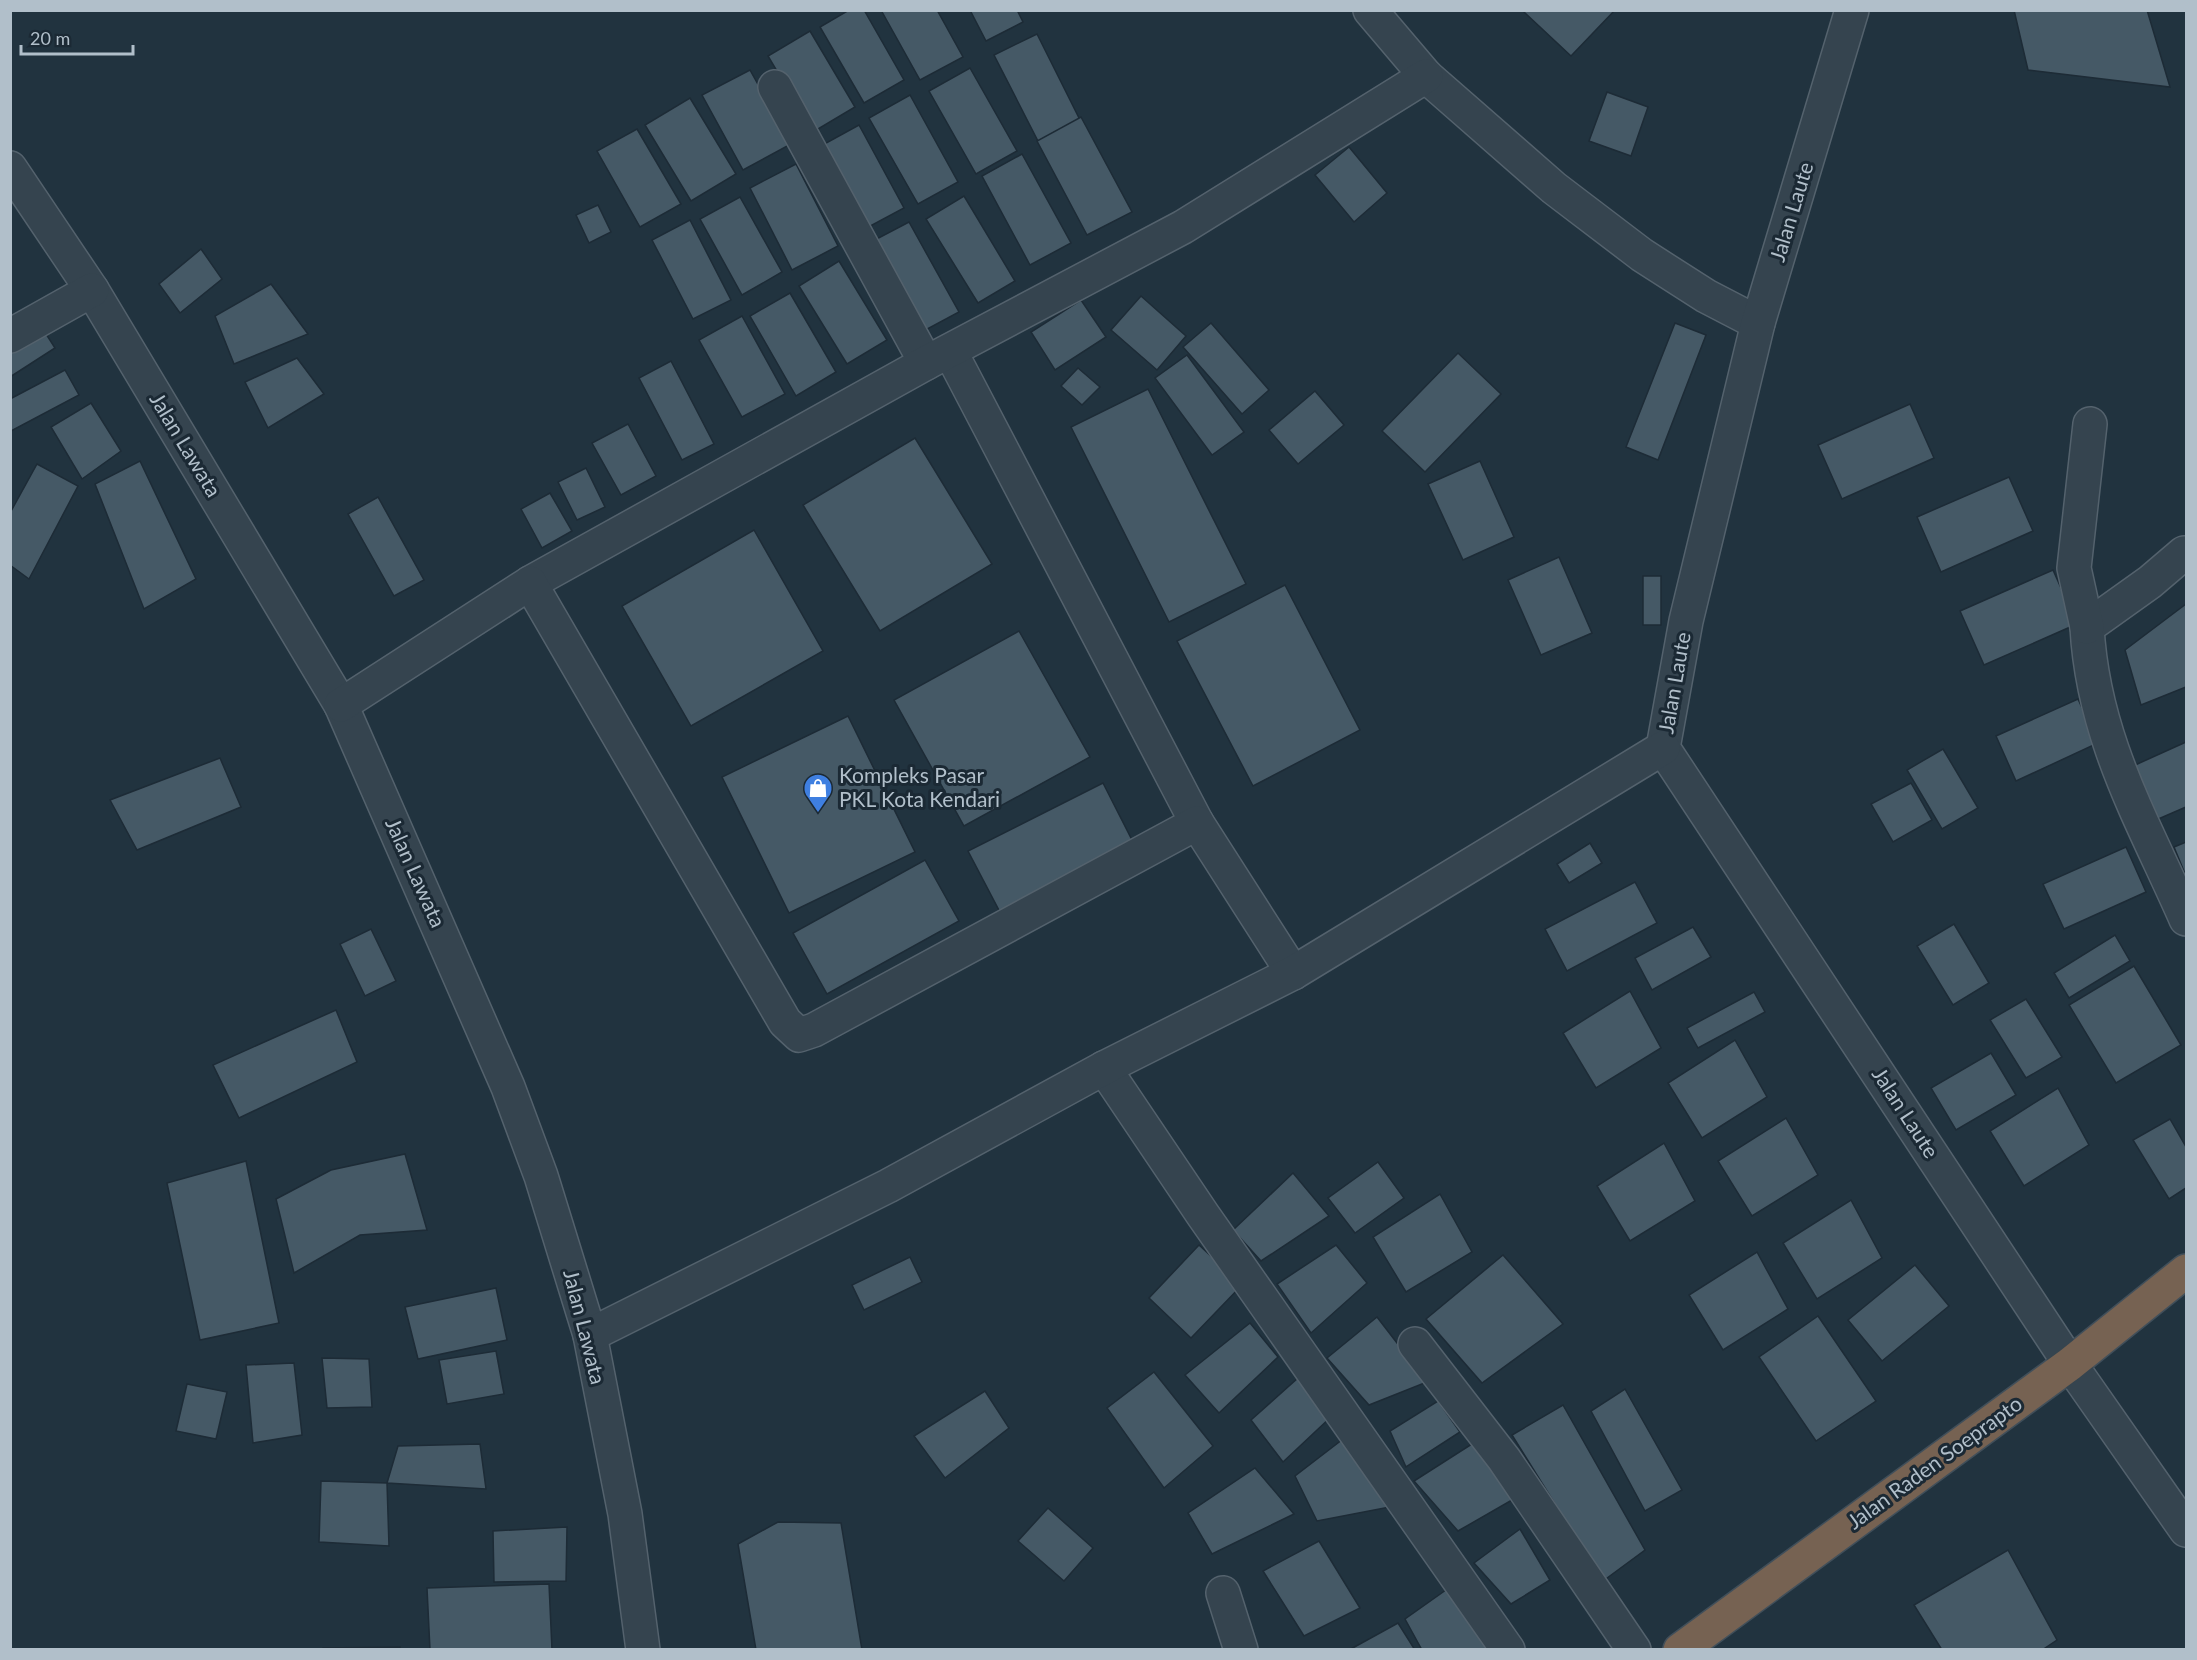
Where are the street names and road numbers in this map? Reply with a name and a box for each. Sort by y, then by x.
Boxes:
street label: Jalan Laute [1764,159,1818,264]
street label: Jalan Lawata [145,388,227,501]
street label: Jalan Laute [1652,630,1695,736]
street label: Jalan Lawata [381,814,452,931]
street label: Jalan Laute [1868,1062,1945,1162]
street label: Jalan Lawata [559,1267,612,1387]
street label: Jalan Raden Soeprapto [1842,1390,2026,1534]

